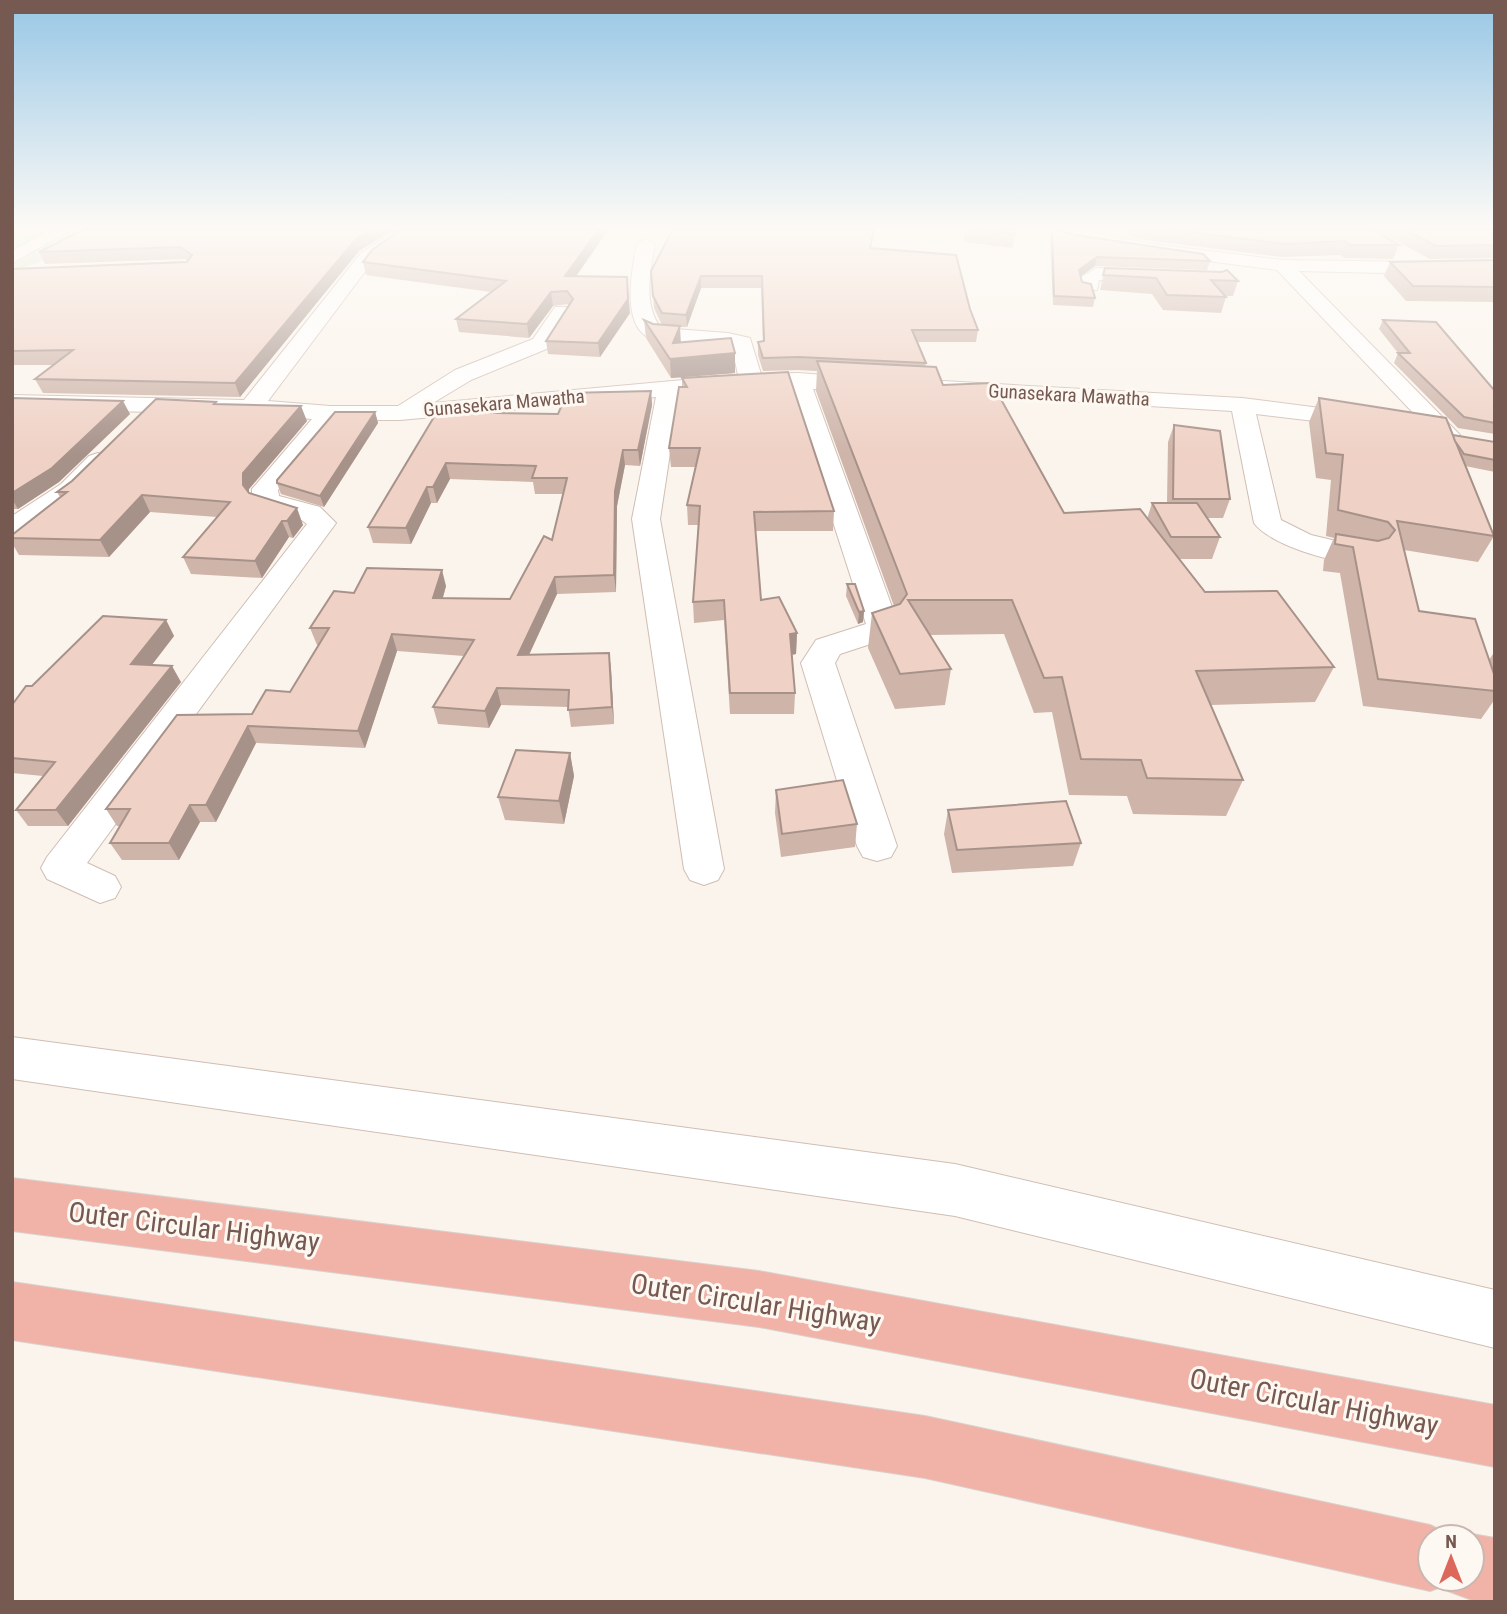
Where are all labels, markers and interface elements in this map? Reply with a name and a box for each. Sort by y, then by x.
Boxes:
street label: Gunasekara Mawatha [988,379,1150,411]
street label: Gunasekara Mawatha [422,384,586,422]
street label: Outer Circular Highway [67,1195,322,1259]
street label: Outer Circular Highway [629,1267,884,1339]
street label: Outer Circular Highway [1187,1362,1442,1442]
north arrow [1416,1523,1486,1593]
text: N [1445,1530,1457,1553]

